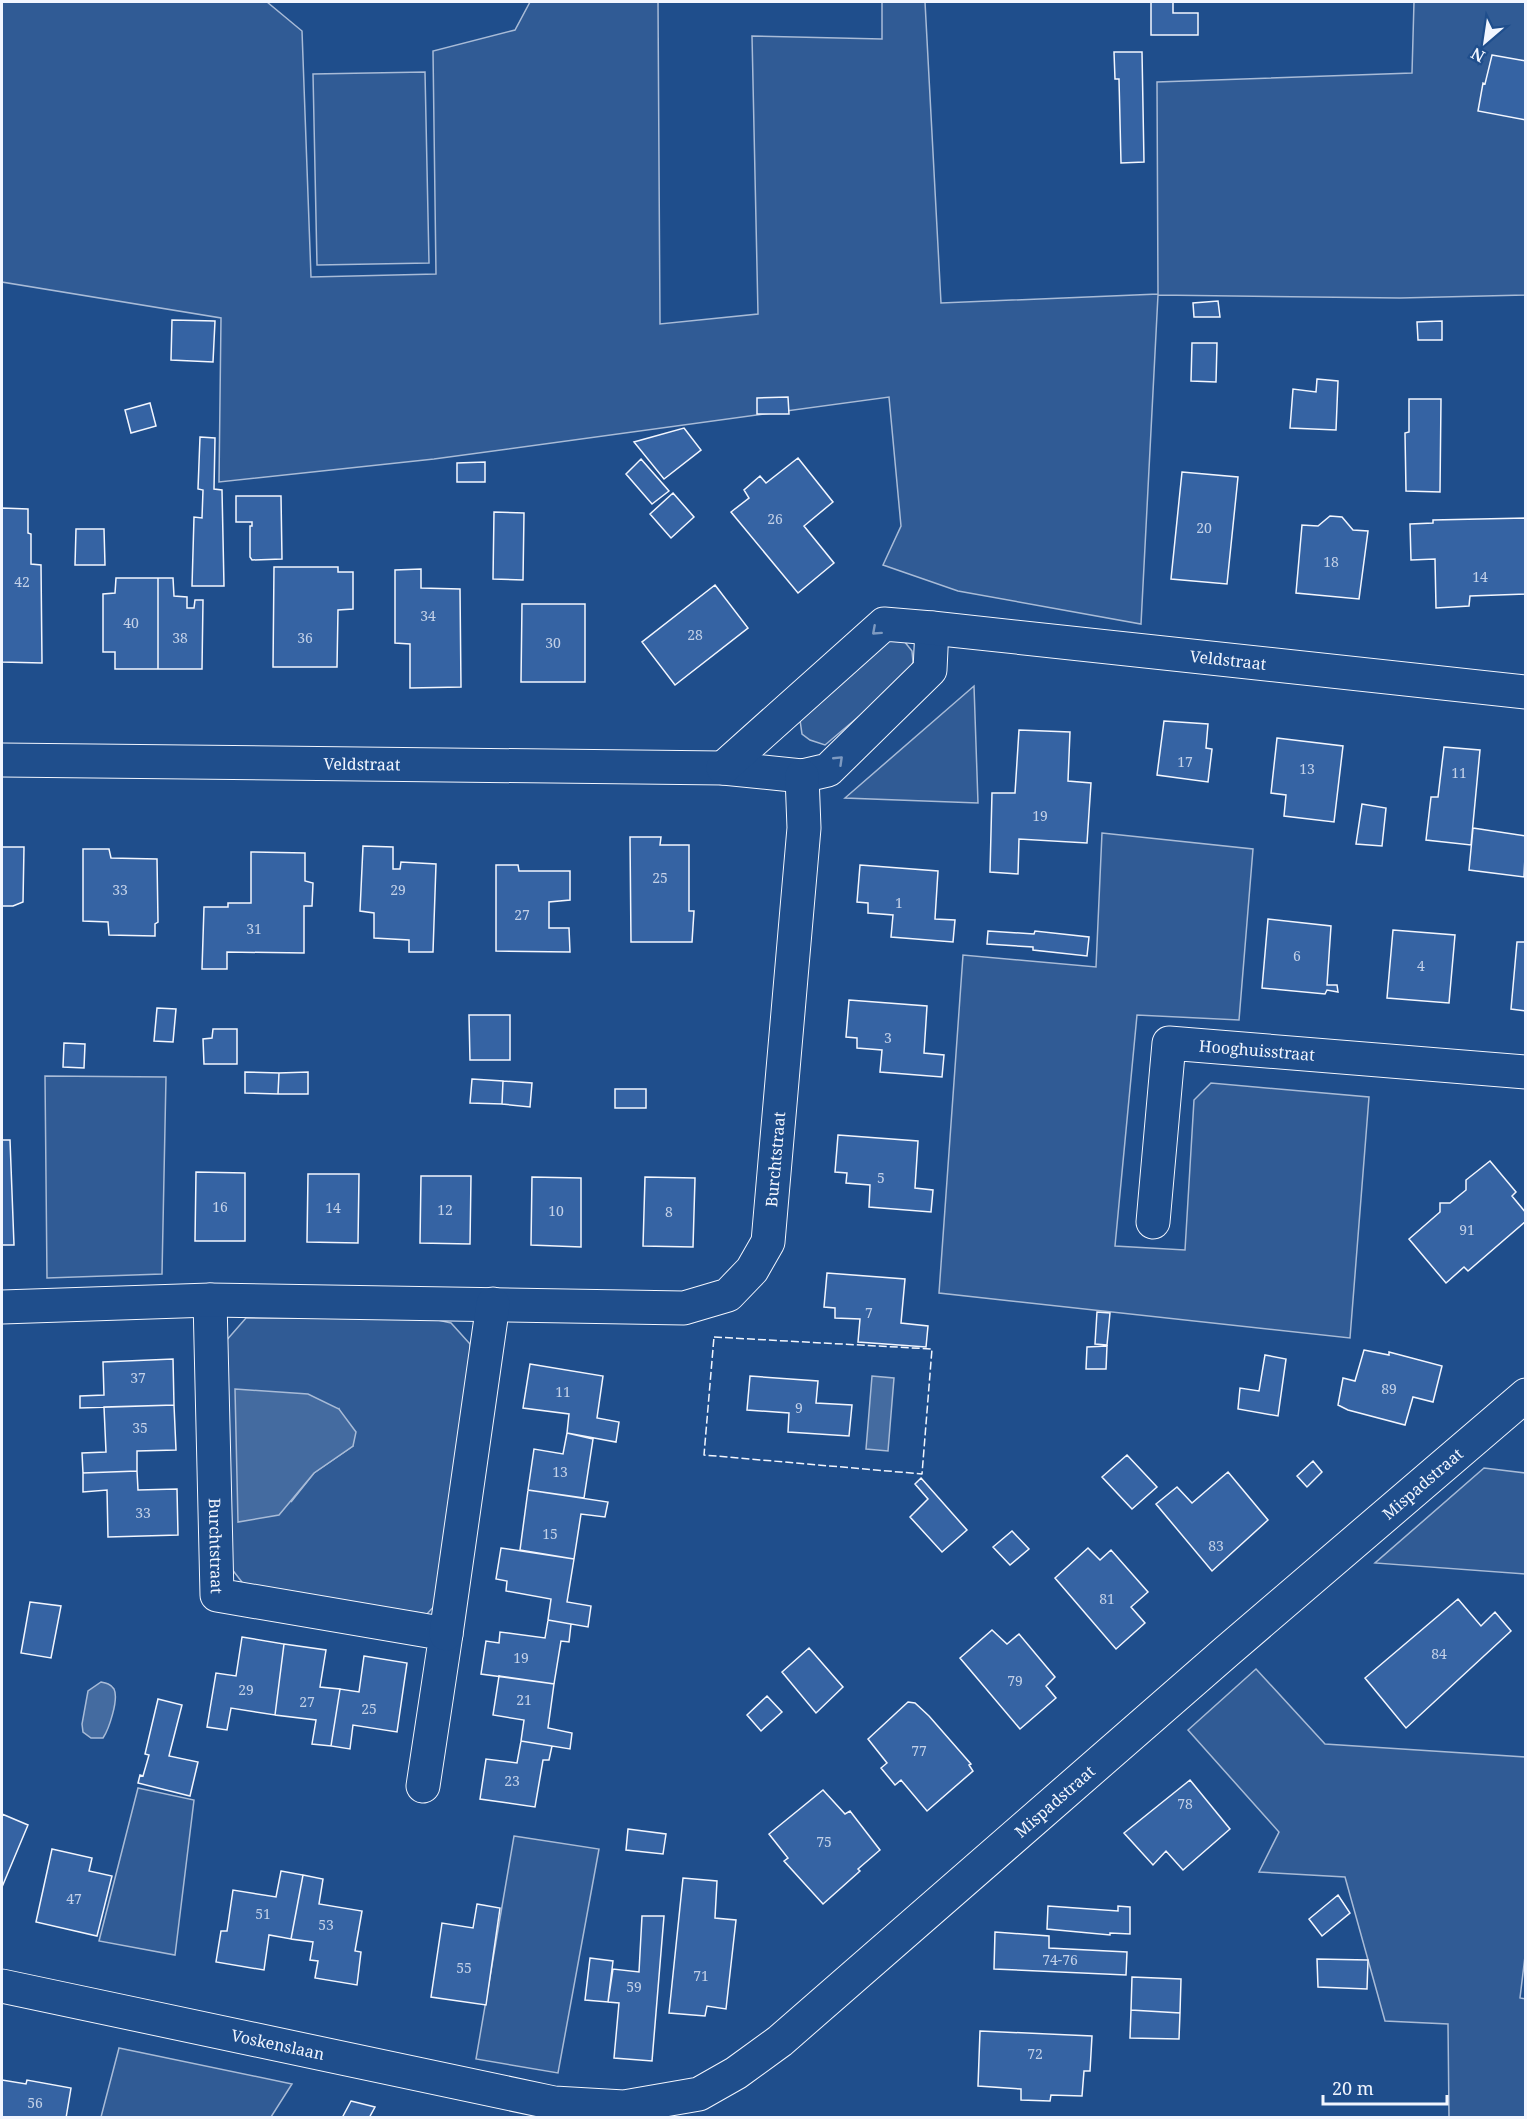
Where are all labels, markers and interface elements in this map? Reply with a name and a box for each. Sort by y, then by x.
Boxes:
north arrow [1455,12,1515,72]
text: N [1467,42,1489,68]
house number: 26 [767,509,783,528]
house number: 20 [1196,518,1212,537]
house number: 18 [1323,552,1339,571]
house number: 14 [1472,567,1488,586]
house number: 42 [14,572,30,591]
house number: 34 [420,606,436,625]
house number: 40 [123,613,139,632]
one-way arrow [872,624,883,635]
house number: 28 [687,625,703,644]
house number: 38 [172,628,188,647]
house number: 36 [297,628,313,647]
house number: 30 [545,633,561,652]
street label: Veldstraat [1189,645,1268,675]
house number: 17 [1177,752,1193,771]
street label: Veldstraat [323,753,401,775]
one-way arrow [832,756,843,767]
house number: 13 [1299,759,1315,778]
house number: 11 [1451,763,1467,782]
house number: 19 [1032,806,1048,825]
house number: 25 [652,868,668,887]
house number: 33 [112,880,128,899]
house number: 29 [390,880,406,899]
house number: 1 [895,893,903,912]
house number: 27 [514,905,530,924]
house number: 31 [246,919,262,938]
house number: 6 [1293,946,1301,965]
house number: 4 [1417,956,1425,975]
house number: 3 [884,1028,892,1047]
street label: Hooghuisstraat [1198,1034,1316,1066]
street label: Burchtstraat [760,1110,790,1208]
house number: 5 [877,1168,885,1187]
house number: 16 [212,1197,228,1216]
house number: 14 [325,1198,341,1217]
house number: 12 [437,1200,453,1219]
house number: 10 [548,1201,564,1220]
house number: 8 [665,1202,673,1221]
house number: 91 [1459,1220,1475,1239]
house number: 7 [865,1303,873,1322]
house number: 37 [130,1368,146,1387]
house number: 89 [1381,1379,1397,1398]
house number: 11 [555,1382,571,1401]
house number: 9 [795,1398,803,1417]
house number: 35 [132,1418,148,1437]
street label: Mispadstraat [1377,1443,1468,1524]
house number: 13 [552,1462,568,1481]
street label: Burchtstraat [204,1498,228,1594]
house number: 33 [135,1503,151,1522]
house number: 15 [542,1524,558,1543]
house number: 83 [1208,1536,1224,1555]
house number: 81 [1099,1589,1115,1608]
house number: 84 [1431,1644,1447,1663]
house number: 19 [513,1648,529,1667]
house number: 79 [1007,1671,1023,1690]
house number: 29 [238,1680,254,1699]
house number: 21 [516,1690,532,1709]
house number: 27 [299,1692,315,1711]
house number: 25 [361,1699,377,1718]
house number: 77 [911,1741,927,1760]
street label: Mispadstraat [1010,1760,1100,1842]
house number: 23 [504,1771,520,1790]
house number: 78 [1177,1794,1193,1813]
house number: 75 [816,1832,832,1851]
house number: 47 [66,1889,82,1908]
house number: 51 [255,1904,271,1923]
house number: 53 [318,1915,334,1934]
house number: 74-76 [1042,1950,1078,1969]
house number: 55 [456,1958,472,1977]
house number: 71 [693,1966,709,1985]
house number: 59 [626,1977,642,1996]
street label: Voskenslaan [229,2024,327,2065]
house number: 72 [1027,2044,1043,2063]
scale bar [1323,2068,1448,2106]
text: 20 m [1332,2076,1374,2100]
house number: 56 [27,2093,43,2112]

